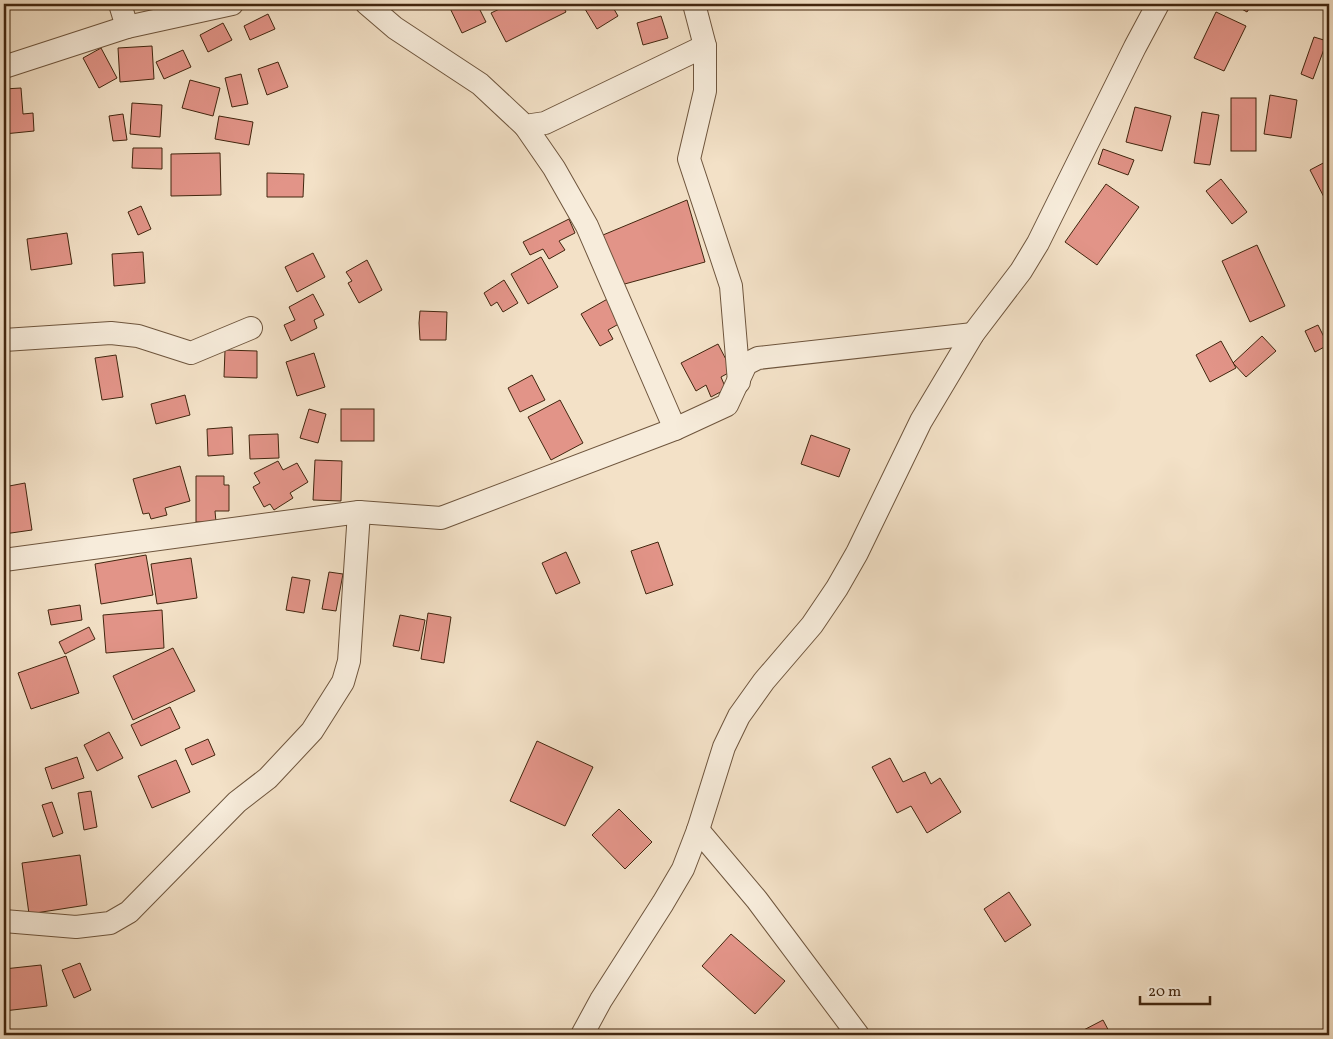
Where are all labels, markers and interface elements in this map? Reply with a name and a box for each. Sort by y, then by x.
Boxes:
scale bar [1140,974,1210,1006]
text: 20 m [1148,982,1181,1003]

